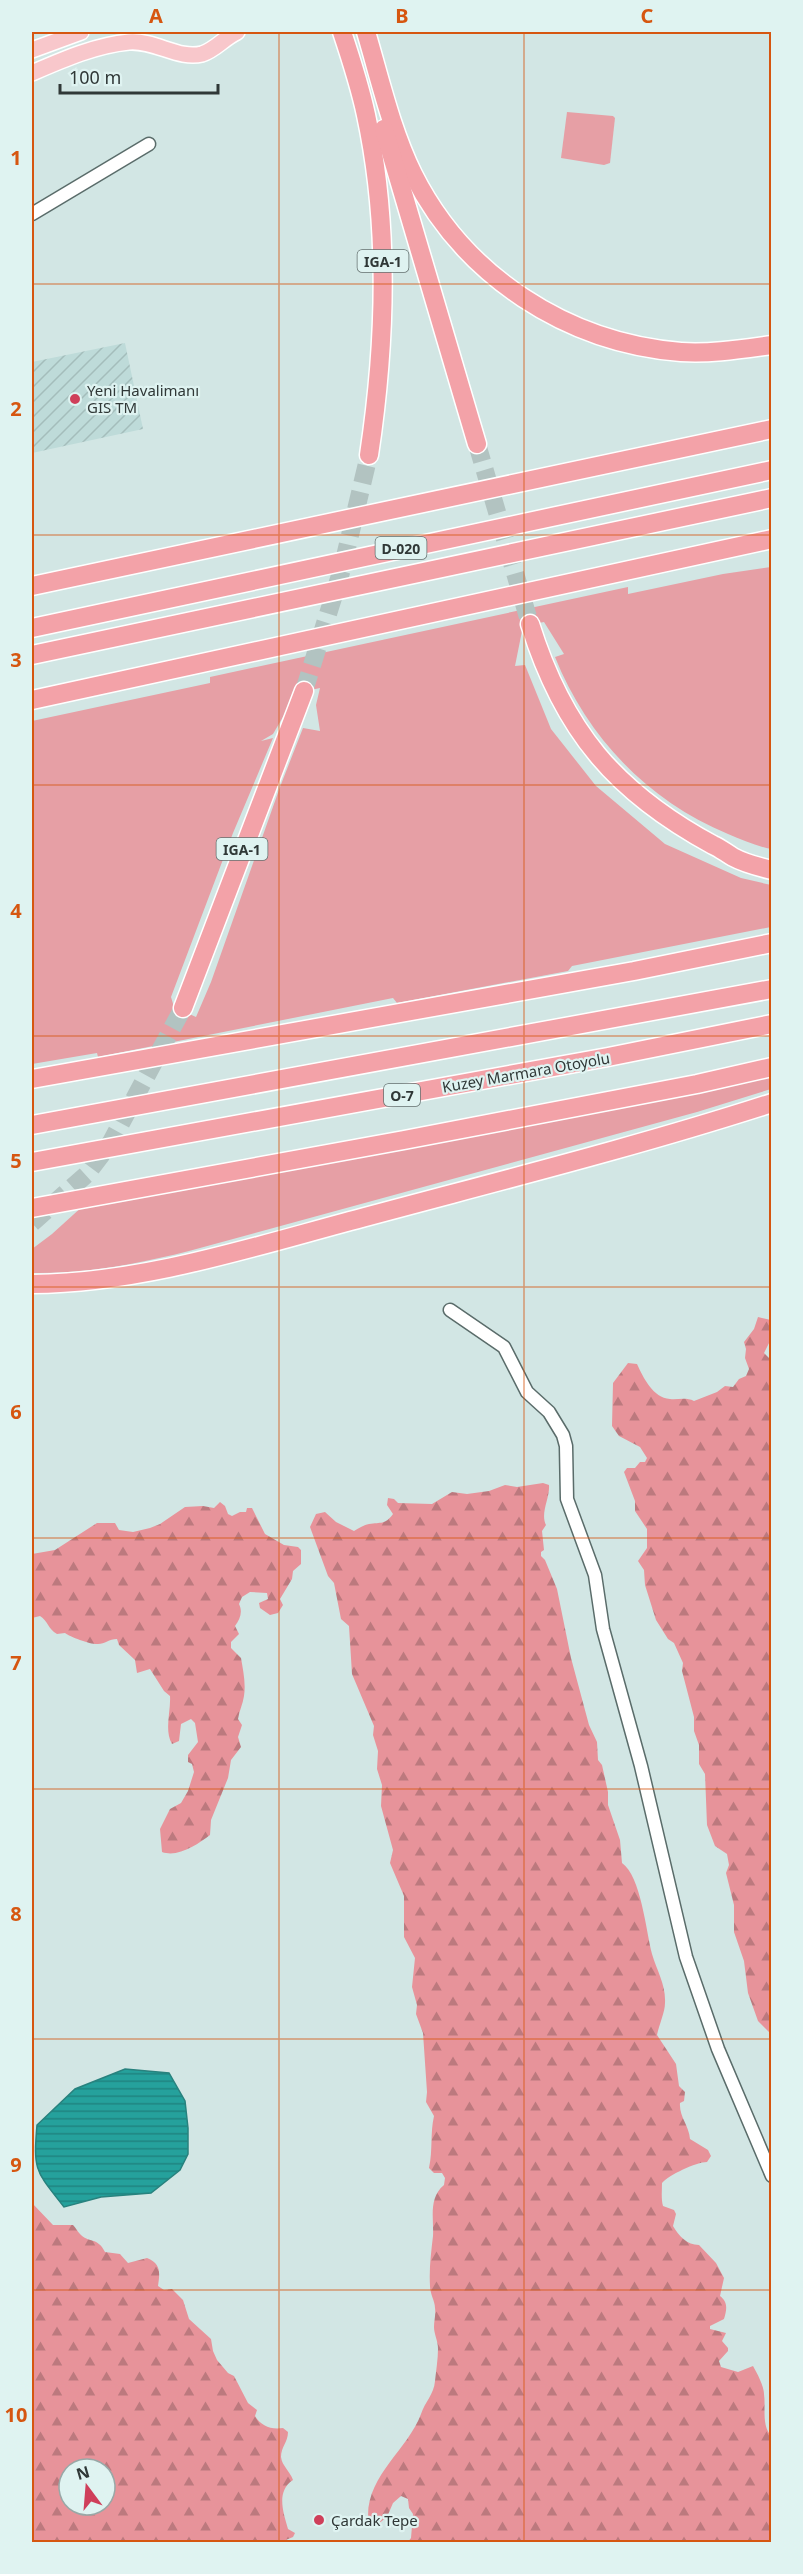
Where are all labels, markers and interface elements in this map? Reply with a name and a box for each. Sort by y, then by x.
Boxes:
text: A [149,2,163,29]
text: B [395,2,409,29]
text: C [641,2,654,29]
scale bar [60,57,218,95]
text: 100 m [69,65,121,89]
text: 1 [10,144,22,171]
road number: IGA-1 [358,250,409,272]
place label: Yeni Havalimanı GIS TM [87,380,199,417]
marker: Yeni Havalimanı GIS TM [68,392,82,406]
text: 2 [10,395,22,422]
road number: D-020 [376,537,426,559]
text: 3 [10,646,22,673]
road number: IGA-1 [216,838,268,860]
text: 4 [10,897,22,924]
street label: Kuzey Marmara Otoyolu [441,1047,611,1097]
road number: O-7 [384,1084,420,1106]
text: 5 [10,1147,22,1174]
text: 6 [10,1398,22,1425]
text: 7 [10,1649,22,1676]
text: 8 [10,1900,22,1927]
text: 9 [10,2151,22,2178]
text: 10 [5,2401,27,2428]
north arrow [57,2457,117,2517]
text: N [74,2460,92,2485]
place label: Çardak Tepe [331,2510,418,2530]
marker: Çardak Tepe [312,2513,326,2527]

